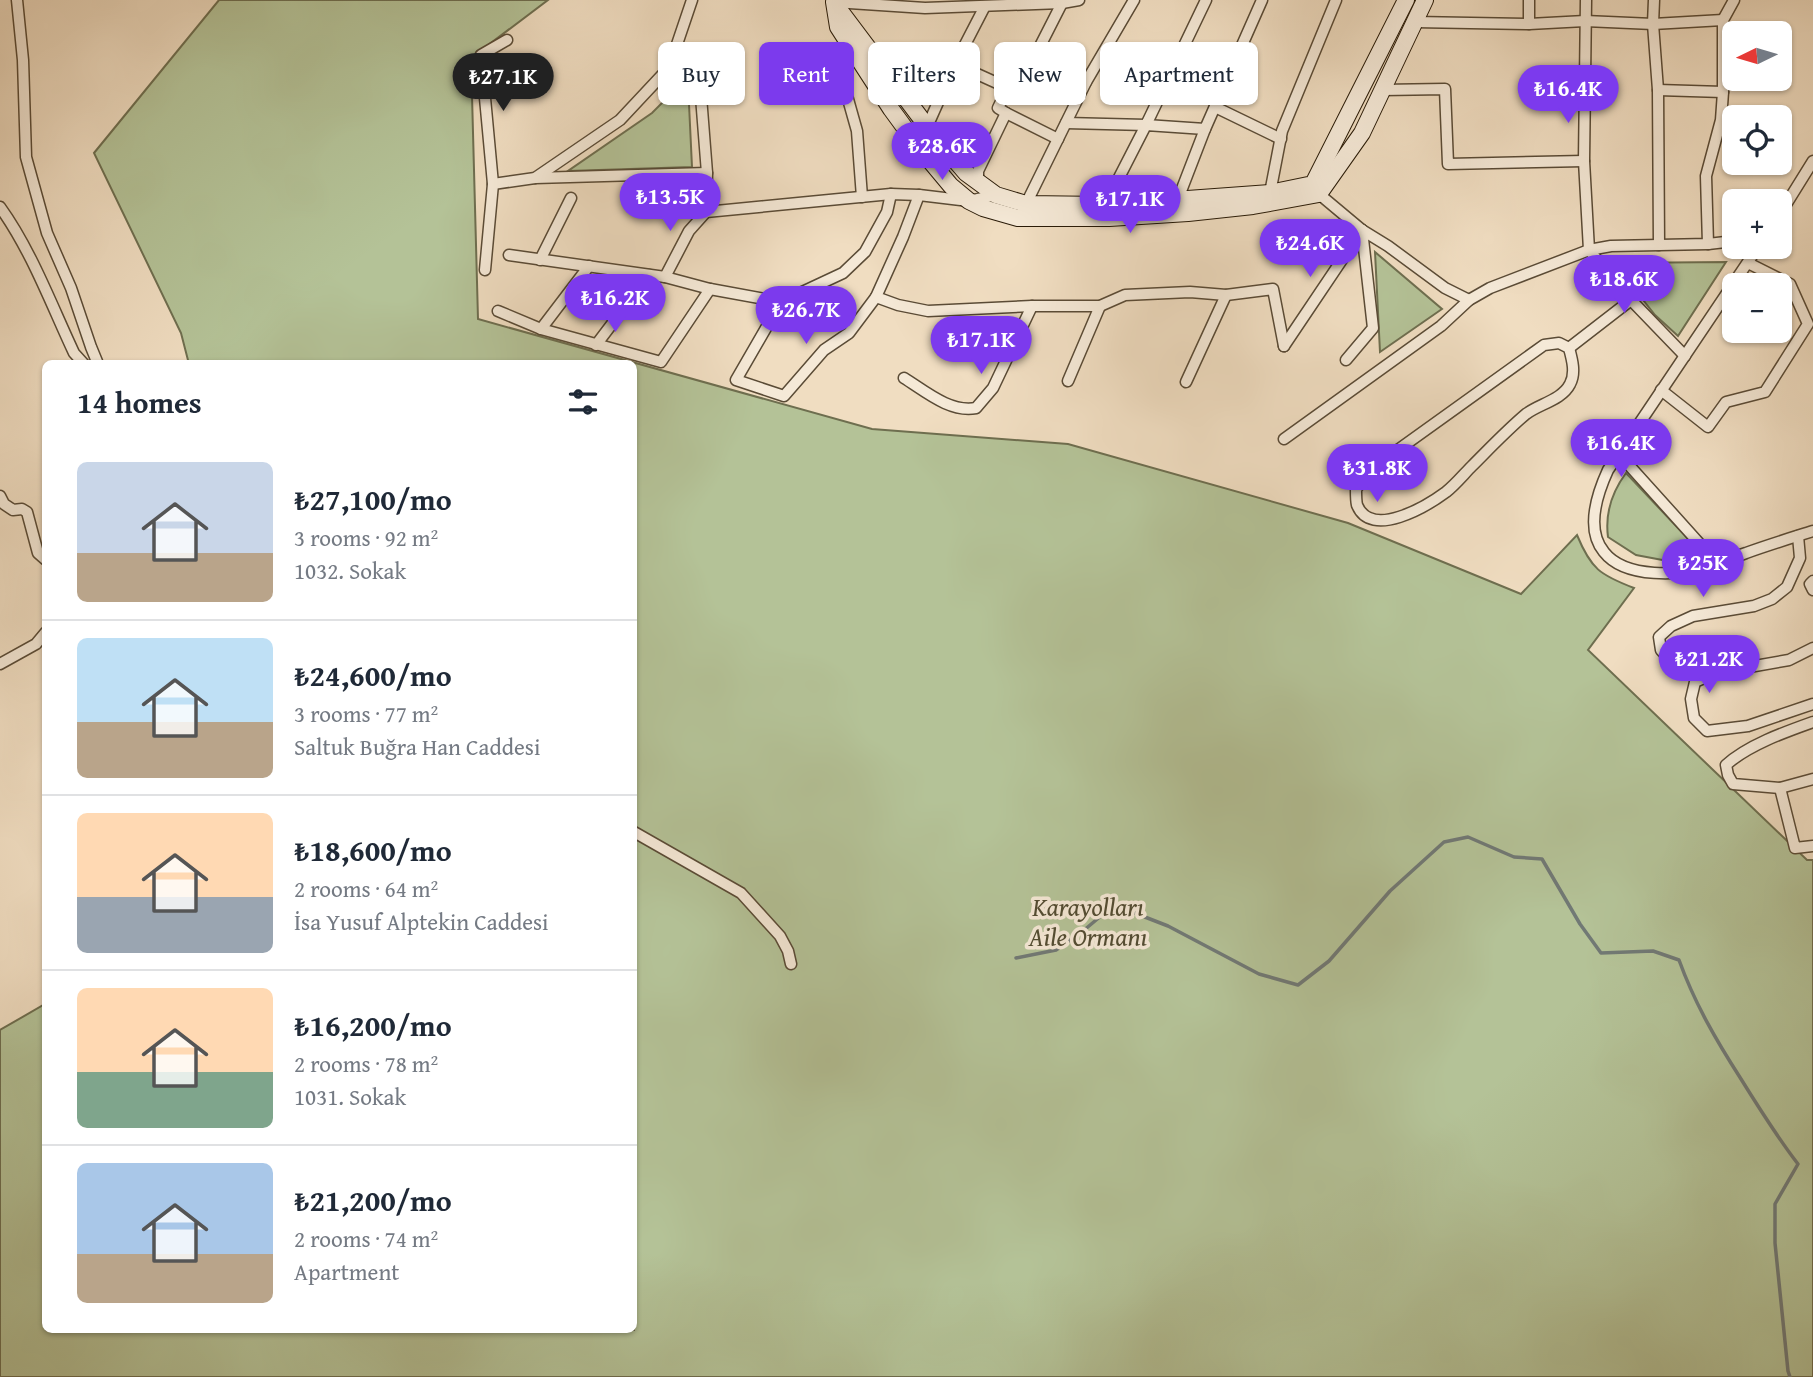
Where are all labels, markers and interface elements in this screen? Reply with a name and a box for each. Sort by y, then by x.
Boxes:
north arrow [1722,21,1792,91]
map controls [1722,21,1792,343]
chip: Buy [658,42,745,105]
chip: Rent [759,42,854,105]
chip: Filters [868,42,980,105]
chip: New [994,42,1086,105]
chip: Apartment [1100,42,1258,105]
pin: ₺27.1K [446,54,560,113]
text: ₺27.1K [469,59,537,92]
pin: ₺16.4K [1511,66,1625,125]
text: ₺16.4K [1534,71,1602,104]
button: locate [1722,105,1792,175]
pin: ₺28.6K [885,122,999,182]
text: ₺28.6K [908,128,976,161]
pin: ₺13.5K [613,174,727,233]
pin: ₺17.1K [1073,176,1187,235]
text: ₺13.5K [636,179,704,212]
text: ₺17.1K [1096,181,1164,214]
button: + [1722,189,1792,259]
pin: ₺24.6K [1253,219,1367,279]
text: ₺24.6K [1276,225,1344,258]
pin: ₺18.6K [1567,256,1681,315]
text: ₺18.6K [1590,261,1658,294]
button: − [1722,273,1792,343]
pin: ₺16.2K [558,274,672,334]
text: ₺16.2K [581,280,649,313]
pin: ₺26.7K [749,286,863,346]
text: ₺26.7K [772,292,840,325]
pin: ₺17.1K [924,316,1038,376]
text: ₺17.1K [947,322,1015,355]
text: 14 homes [77,380,202,424]
icon: filters [564,383,602,421]
pin: ₺16.4K [1564,420,1678,479]
text: ₺16.4K [1587,425,1655,458]
pin: ₺31.8K [1320,444,1434,504]
text: ₺31.8K [1343,450,1411,483]
text: ₺27,100/mo [294,477,452,521]
icon: home [133,490,217,574]
text: 3 rooms · 92 m² [294,521,438,554]
pin: ₺25K [1662,540,1744,599]
text: ₺25K [1678,545,1728,578]
text: 1032. Sokak [294,554,406,587]
pin: ₺21.2K [1652,636,1766,695]
text: ₺21.2K [1675,641,1743,674]
text: ₺24,600/mo [294,653,452,697]
icon: home [133,666,217,750]
text: 3 rooms · 77 m² [294,697,438,730]
text: Saltuk Buğra Han Caddesi [294,730,540,763]
text: ₺18,600/mo [294,828,452,872]
icon: home [133,841,217,925]
text: 2 rooms · 64 m² [294,872,438,905]
park label: Karayolları Aile Ormanı [1028,887,1148,956]
text: İsa Yusuf Alptekin Caddesi [294,905,549,938]
text: ₺16,200/mo [294,1003,452,1047]
icon: home [133,1016,217,1100]
text: 2 rooms · 78 m² [294,1047,438,1080]
text: 1031. Sokak [294,1080,406,1113]
text: ₺21,200/mo [294,1178,452,1222]
icon: home [133,1191,217,1275]
text: 2 rooms · 74 m² [294,1222,438,1255]
text: Apartment [294,1255,399,1288]

